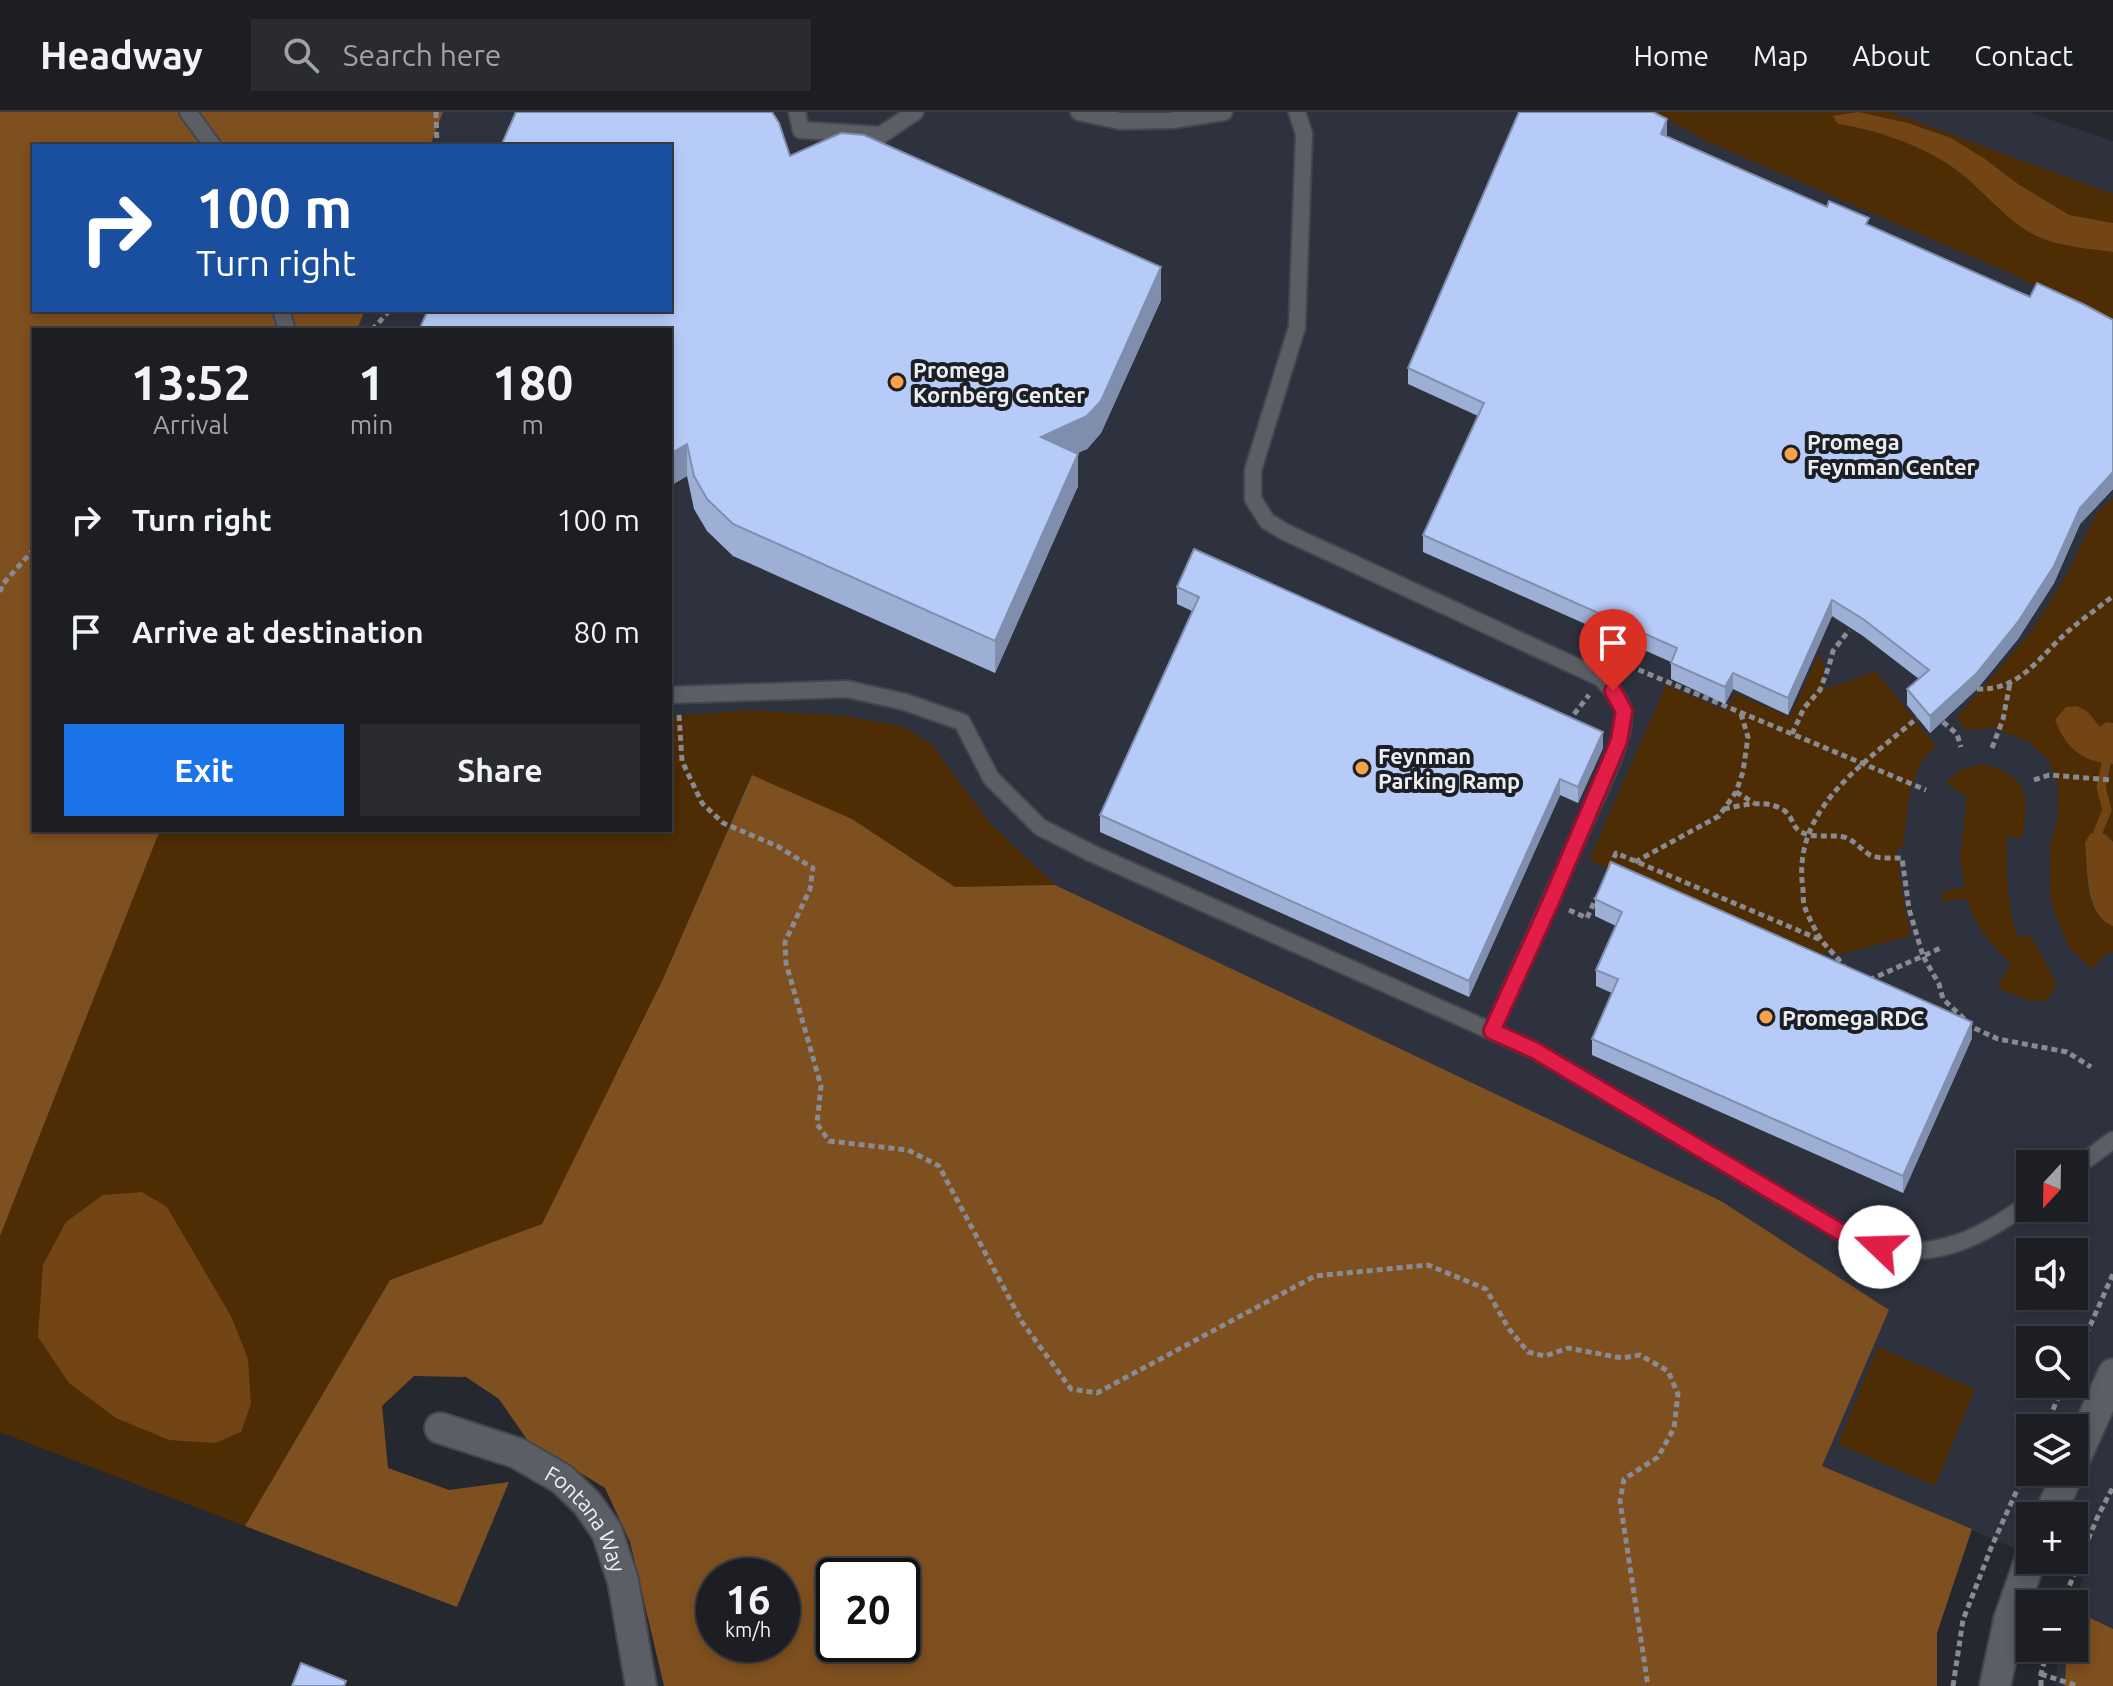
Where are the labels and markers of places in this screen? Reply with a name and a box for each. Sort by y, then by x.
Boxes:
place label: Promega Kornberg Center [913,357,1085,407]
marker: Promega Kornberg Center [888,373,906,391]
place label: Promega Feynman Center [1807,429,1976,479]
marker: Promega Feynman Center [1782,445,1800,463]
pin [1579,609,1647,691]
place label: Feynman Parking Ramp [1378,743,1520,793]
marker: Feynman Parking Ramp [1353,759,1371,777]
place label: Promega RDC [1782,1005,1924,1030]
marker: Promega RDC [1757,1008,1775,1026]

